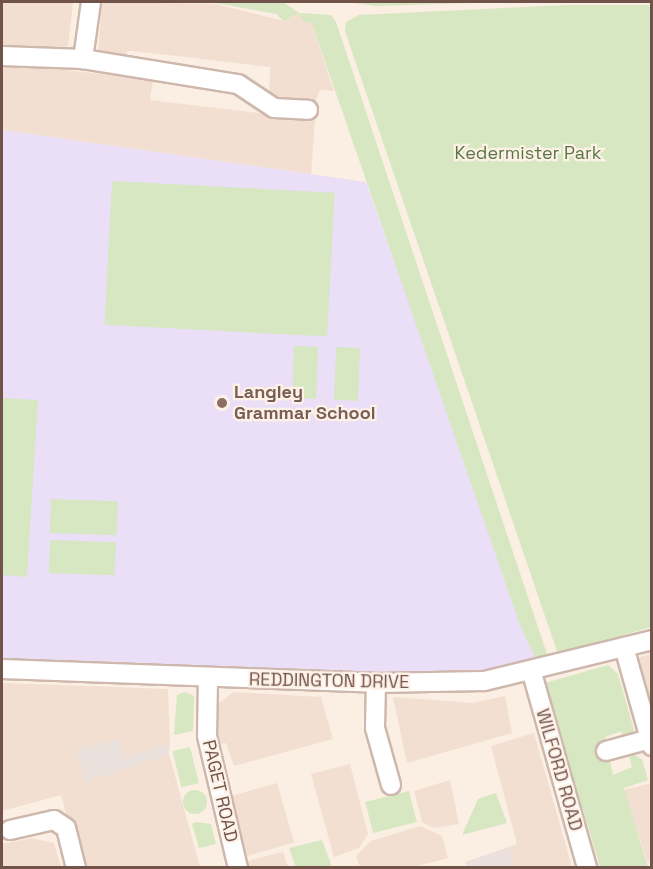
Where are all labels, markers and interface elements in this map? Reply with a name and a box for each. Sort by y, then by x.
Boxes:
park label: Kedermister Park [455,142,601,164]
place label: Langley Grammar School [234,382,375,424]
marker: Langley Grammar School [215,396,229,410]
street label: REDDINGTON DRIVE [249,669,409,693]
street label: WILFORD ROAD [531,706,587,834]
street label: PAGET ROAD [198,738,242,844]

